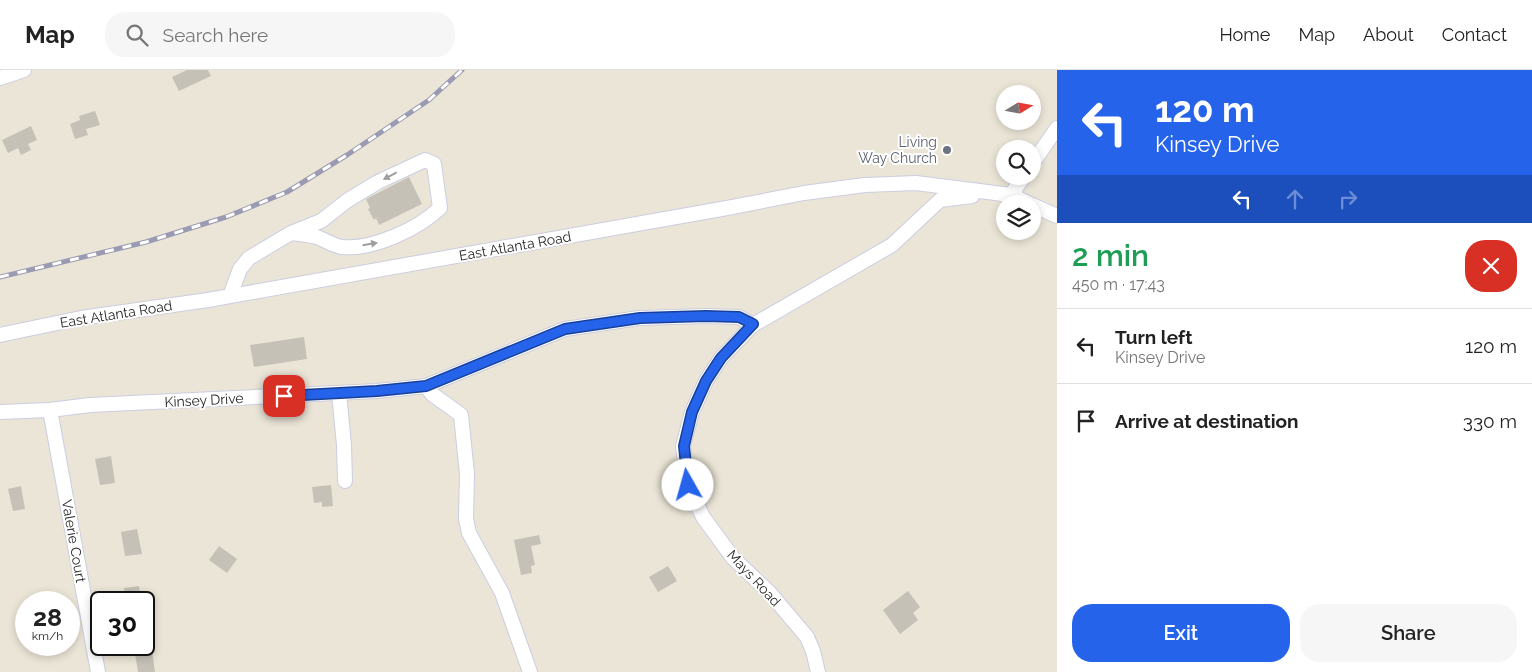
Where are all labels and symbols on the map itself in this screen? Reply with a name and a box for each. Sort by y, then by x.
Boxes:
north arrow [996,85,1041,130]
place label: Living Way Church [858,134,937,166]
marker: Living Way Church [941,144,953,156]
one-way arrow [383,172,397,180]
street label: East Atlanta Road [458,228,572,264]
one-way arrow [362,240,378,248]
street label: East Atlanta Road [59,297,173,331]
pin [263,375,305,417]
street label: Kinsey Drive [164,390,244,410]
position arrow [661,458,713,510]
street label: Valerie Court [59,498,89,584]
street label: Mays Road [724,547,784,609]
speed limit sign: 30 [90,591,155,656]

